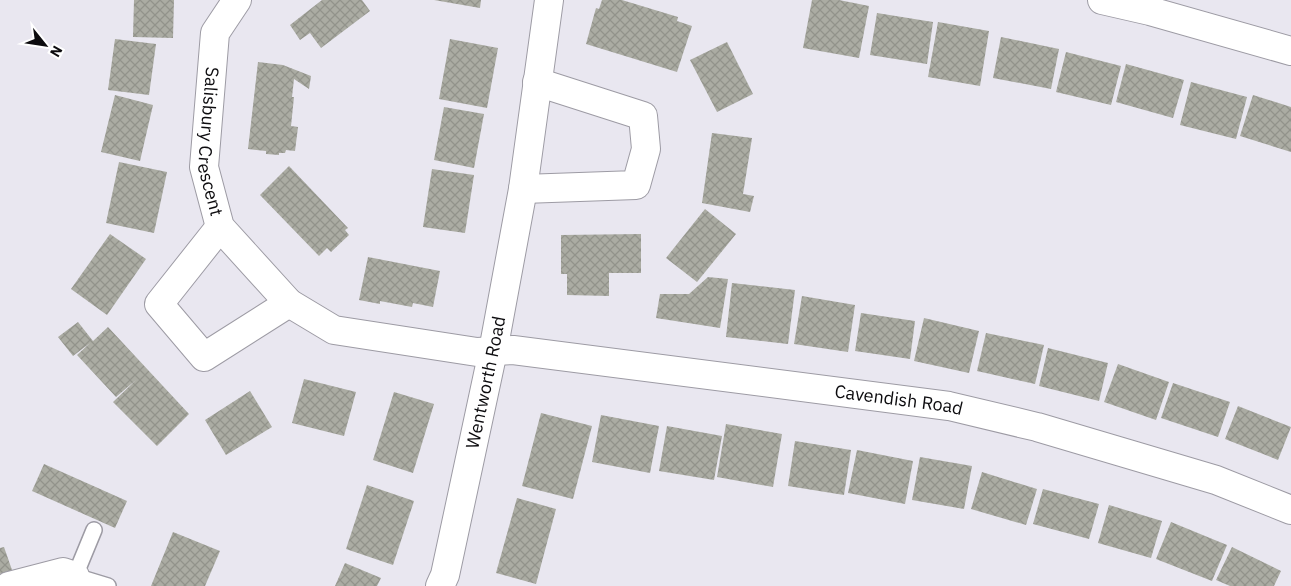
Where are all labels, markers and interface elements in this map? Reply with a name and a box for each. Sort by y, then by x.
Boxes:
north arrow [20,20,70,70]
text: N [46,43,67,60]
street label: Salisbury Crescent [192,66,229,218]
street label: Wentworth Road [460,314,510,451]
street label: Cavendish Road [833,379,965,420]

